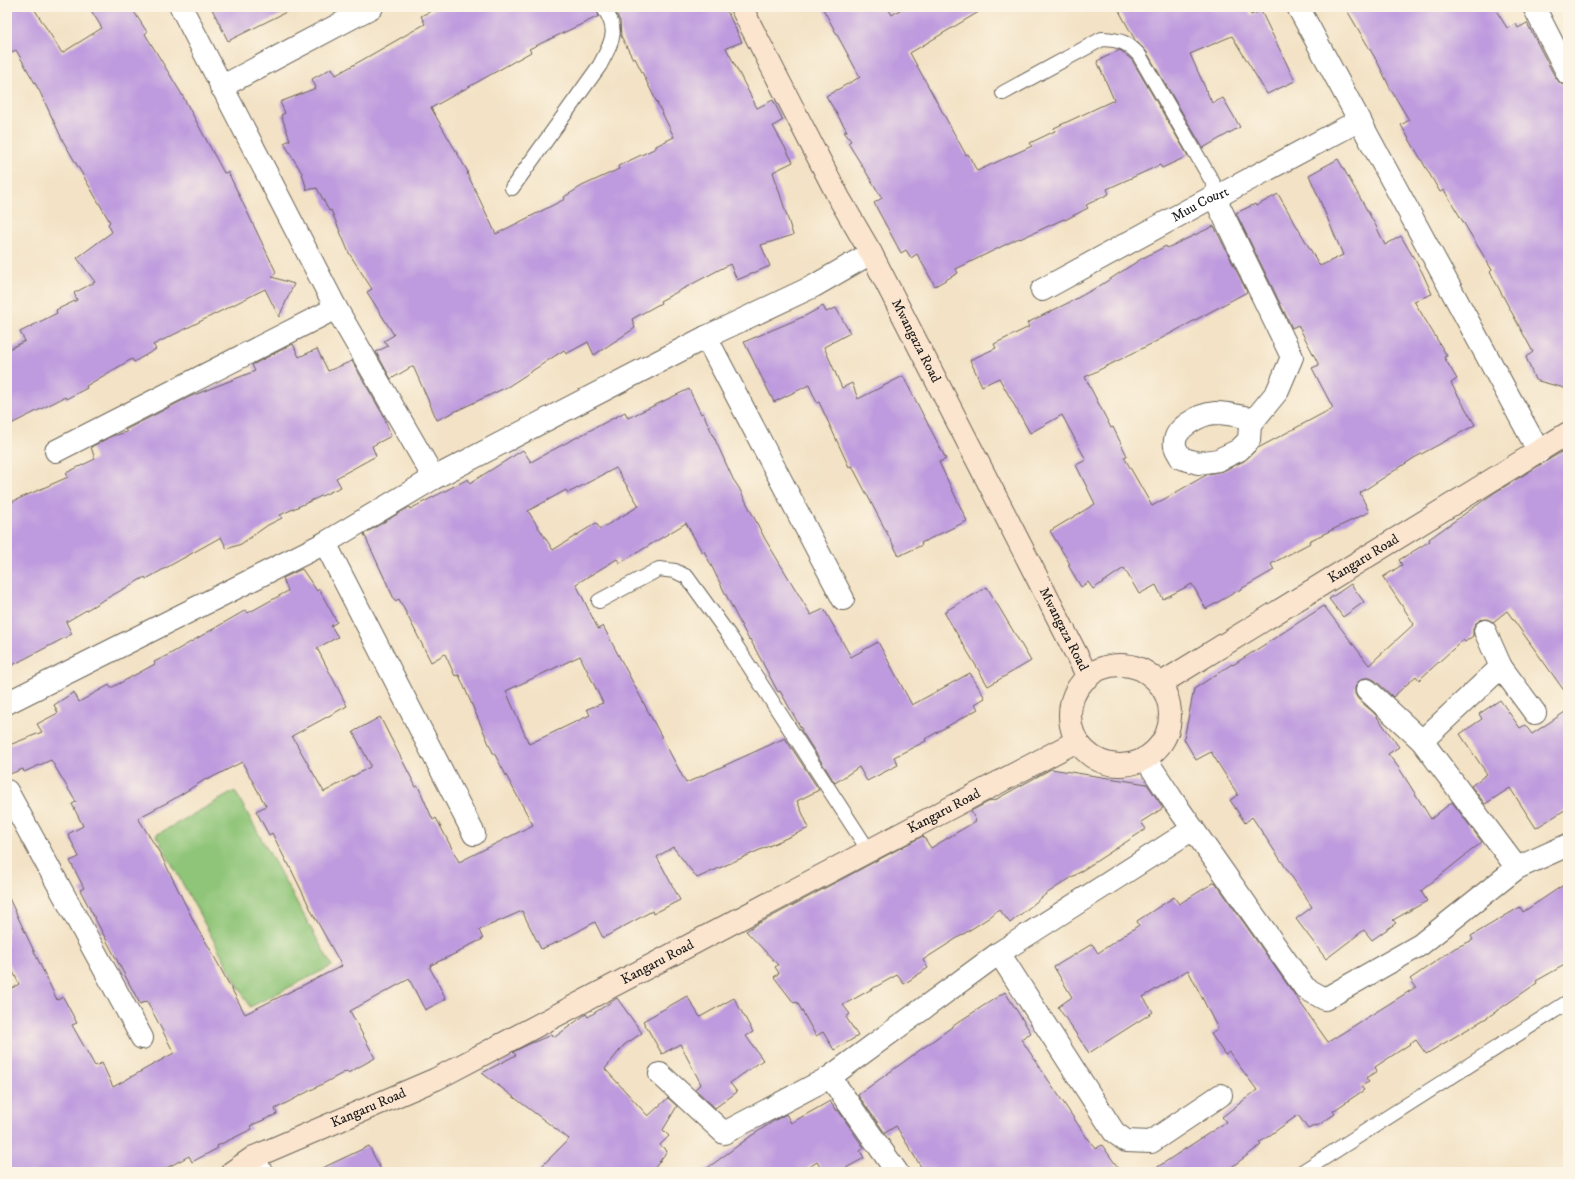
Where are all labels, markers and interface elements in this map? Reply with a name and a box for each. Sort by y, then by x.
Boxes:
street label: Muu Court [1169,183,1232,226]
street label: Mwangaza Road [887,296,945,386]
street label: Kangaru Road [1325,530,1402,587]
street label: Mwangaza Road [1035,584,1092,674]
street label: Kangaru Road [905,785,984,838]
street label: Kangaru Road [618,936,697,989]
street label: Kangaru Road [328,1084,409,1132]

